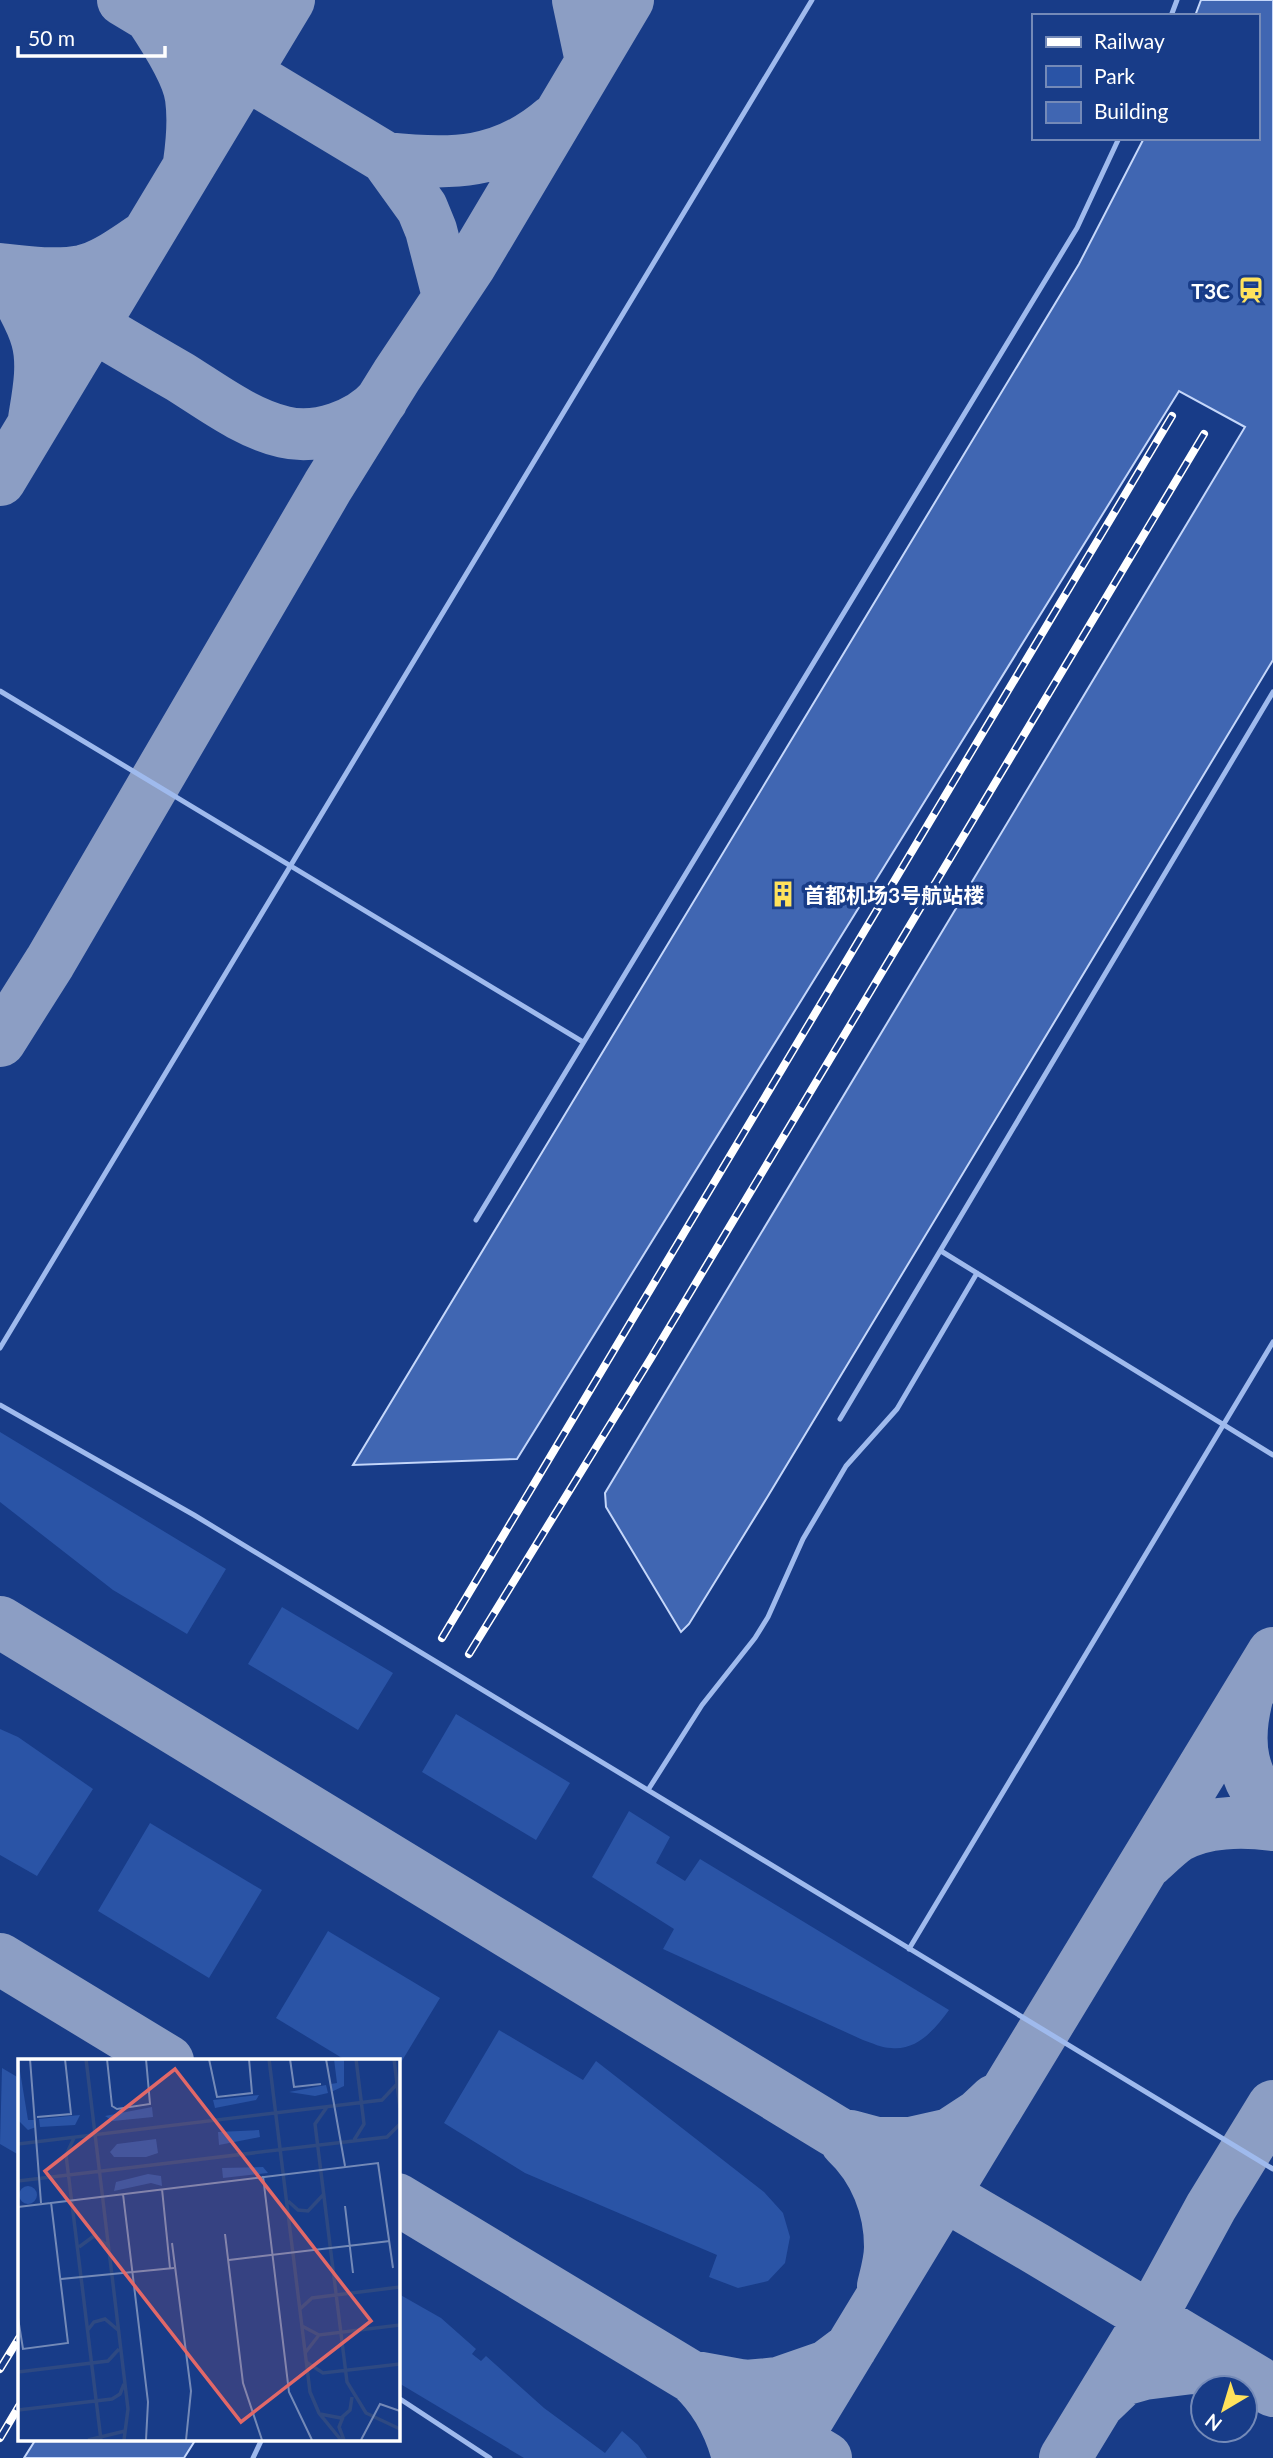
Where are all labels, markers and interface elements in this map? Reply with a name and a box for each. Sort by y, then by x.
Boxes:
scale bar [18,14,164,58]
legend [1032,14,1259,140]
text: 50 m [28,25,75,50]
text: Railway [1094,28,1165,53]
text: Park [1094,63,1135,88]
text: Building [1094,98,1169,123]
station icon: T3C [1236,275,1266,305]
place label: T3C [1191,278,1230,303]
building icon: 首都机场3号航站楼 [768,879,798,909]
place label: 首都机场3号航站楼 [804,882,984,907]
inset map [18,2059,399,2440]
north arrow [1189,2374,1259,2444]
text: N [1200,2409,1226,2436]

